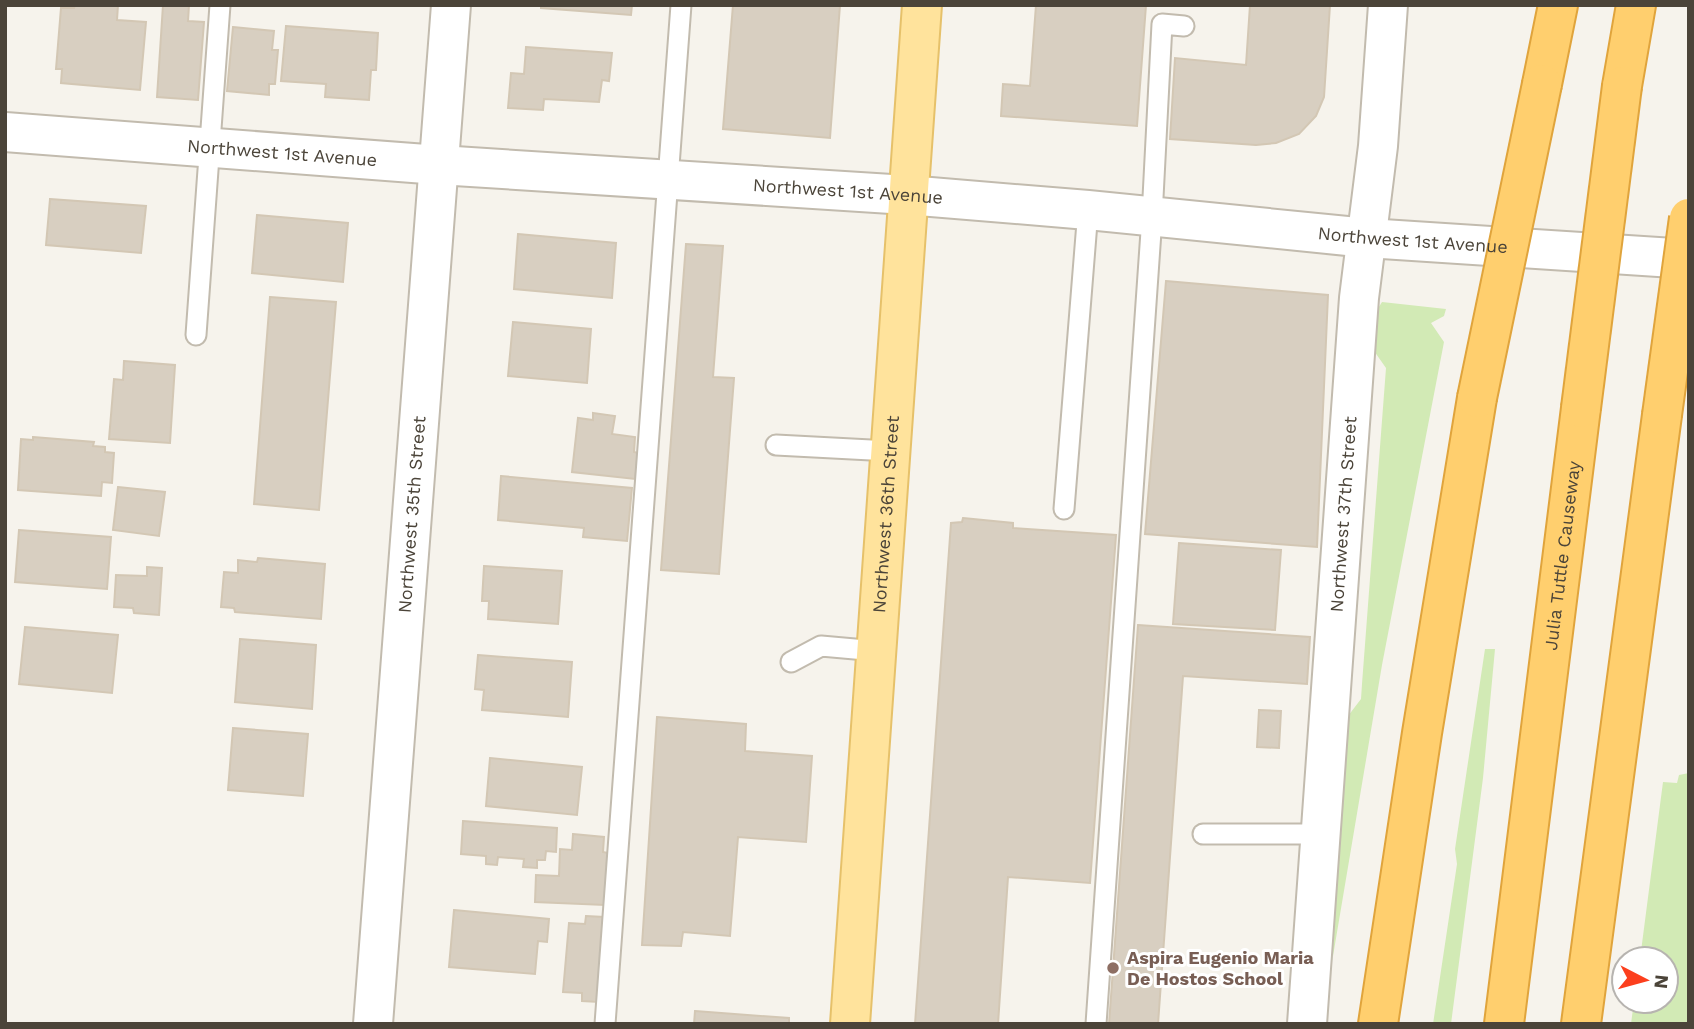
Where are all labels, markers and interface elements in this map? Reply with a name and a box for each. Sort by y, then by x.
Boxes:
street label: Northwest 1st Avenue [186,135,378,170]
street label: Northwest 1st Avenue [752,174,944,208]
street label: Northwest 1st Avenue [1317,222,1508,257]
street label: Northwest 36th Street [868,414,903,614]
street label: Northwest 35th Street [393,415,430,614]
street label: Northwest 37th Street [1326,415,1361,613]
street label: Julia Tuttle Causeway [1540,459,1584,652]
north arrow [1610,945,1680,1015]
place label: Aspira Eugenio Maria De Hostos School [1127,947,1314,989]
marker: Aspira Eugenio Maria De Hostos School [1105,960,1121,976]
text: N [1649,974,1674,990]

